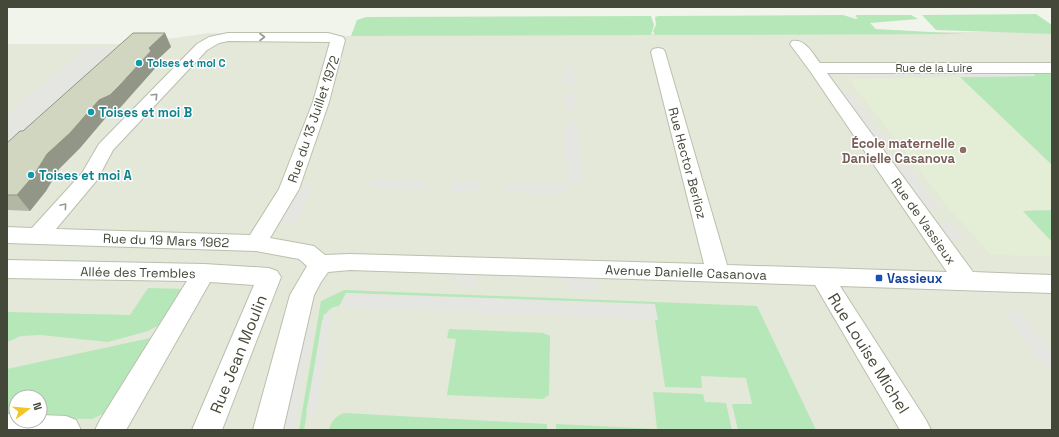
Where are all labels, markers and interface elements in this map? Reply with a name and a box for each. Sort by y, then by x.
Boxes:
one-way arrow [259,33,265,41]
street label: Rue du 13 Juillet 1972 [284,53,343,185]
place label: Toises et moi C [147,56,226,70]
marker: Toises et moi C [134,58,144,68]
street label: Rue de la Luire [895,61,973,75]
one-way arrow [150,93,158,101]
place label: Toises et moi B [99,104,193,121]
street label: Rue Hector Berlioz [664,105,711,221]
marker: Toises et moi B [86,107,96,117]
place label: École maternelle Danielle Casanova [842,135,955,167]
marker: École maternelle Danielle Casanova [958,145,968,155]
place label: Toises et moi A [39,167,132,184]
marker: Toises et moi A [26,170,36,180]
street label: Rue de Vassieux [887,175,960,268]
one-way arrow [60,204,67,211]
street label: Rue du 19 Mars 1962 [103,230,230,251]
street label: Avenue Danielle Casanova [605,261,768,284]
street label: Allée des Trembles [80,263,196,282]
place label: Vassieux [887,270,943,287]
marker: Vassieux [874,273,884,283]
street label: Rue Louise Michel [823,289,914,417]
street label: Rue Jean Moulin [205,292,272,417]
north arrow [8,389,48,429]
text: N [30,401,45,412]

